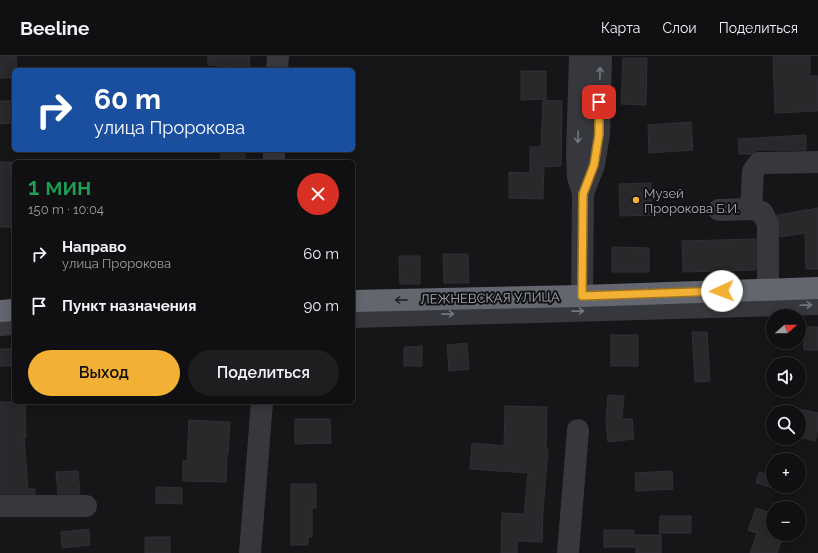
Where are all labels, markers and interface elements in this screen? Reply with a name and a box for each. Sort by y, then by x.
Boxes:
text: Beeline [20,17,89,39]
text: Карта [601,20,640,36]
text: Слои [662,20,697,36]
text: Поделиться [719,20,798,36]
one-way arrow [596,67,604,80]
text: 60 m [94,83,161,116]
icon: right [28,84,80,136]
pin [582,85,616,119]
icon: arrive [588,91,610,113]
text: улица Пророкова [94,117,245,138]
one-way arrow [574,130,582,143]
text: 1 мин [28,172,91,201]
button: close [297,173,339,215]
place label: Музей Пророкова Б.И. [644,186,740,216]
marker: Музей Пророкова Б.И. [631,195,641,205]
text: 150 m · 10:04 [28,202,104,217]
text: Направо [62,238,126,256]
icon: right [28,243,50,265]
text: 60 m [303,245,339,263]
text: улица Пророкова [62,256,171,271]
position arrow [701,270,743,312]
street label: ЛЕЖНЕВСКАЯ УЛИЦА [420,289,560,307]
icon: arrive [28,295,50,317]
one-way arrow [395,296,408,304]
text: Пункт назначения [62,297,196,315]
text: 90 m [303,297,339,315]
one-way arrow [799,301,812,309]
one-way arrow [571,307,584,315]
north arrow [766,309,806,349]
map controls [766,309,806,541]
one-way arrow [441,310,454,318]
button: Выход [28,350,180,396]
button: Поделиться [188,350,339,396]
button: sound [766,357,806,397]
button: search [766,405,806,445]
button: + [766,453,806,493]
button: − [766,501,806,541]

